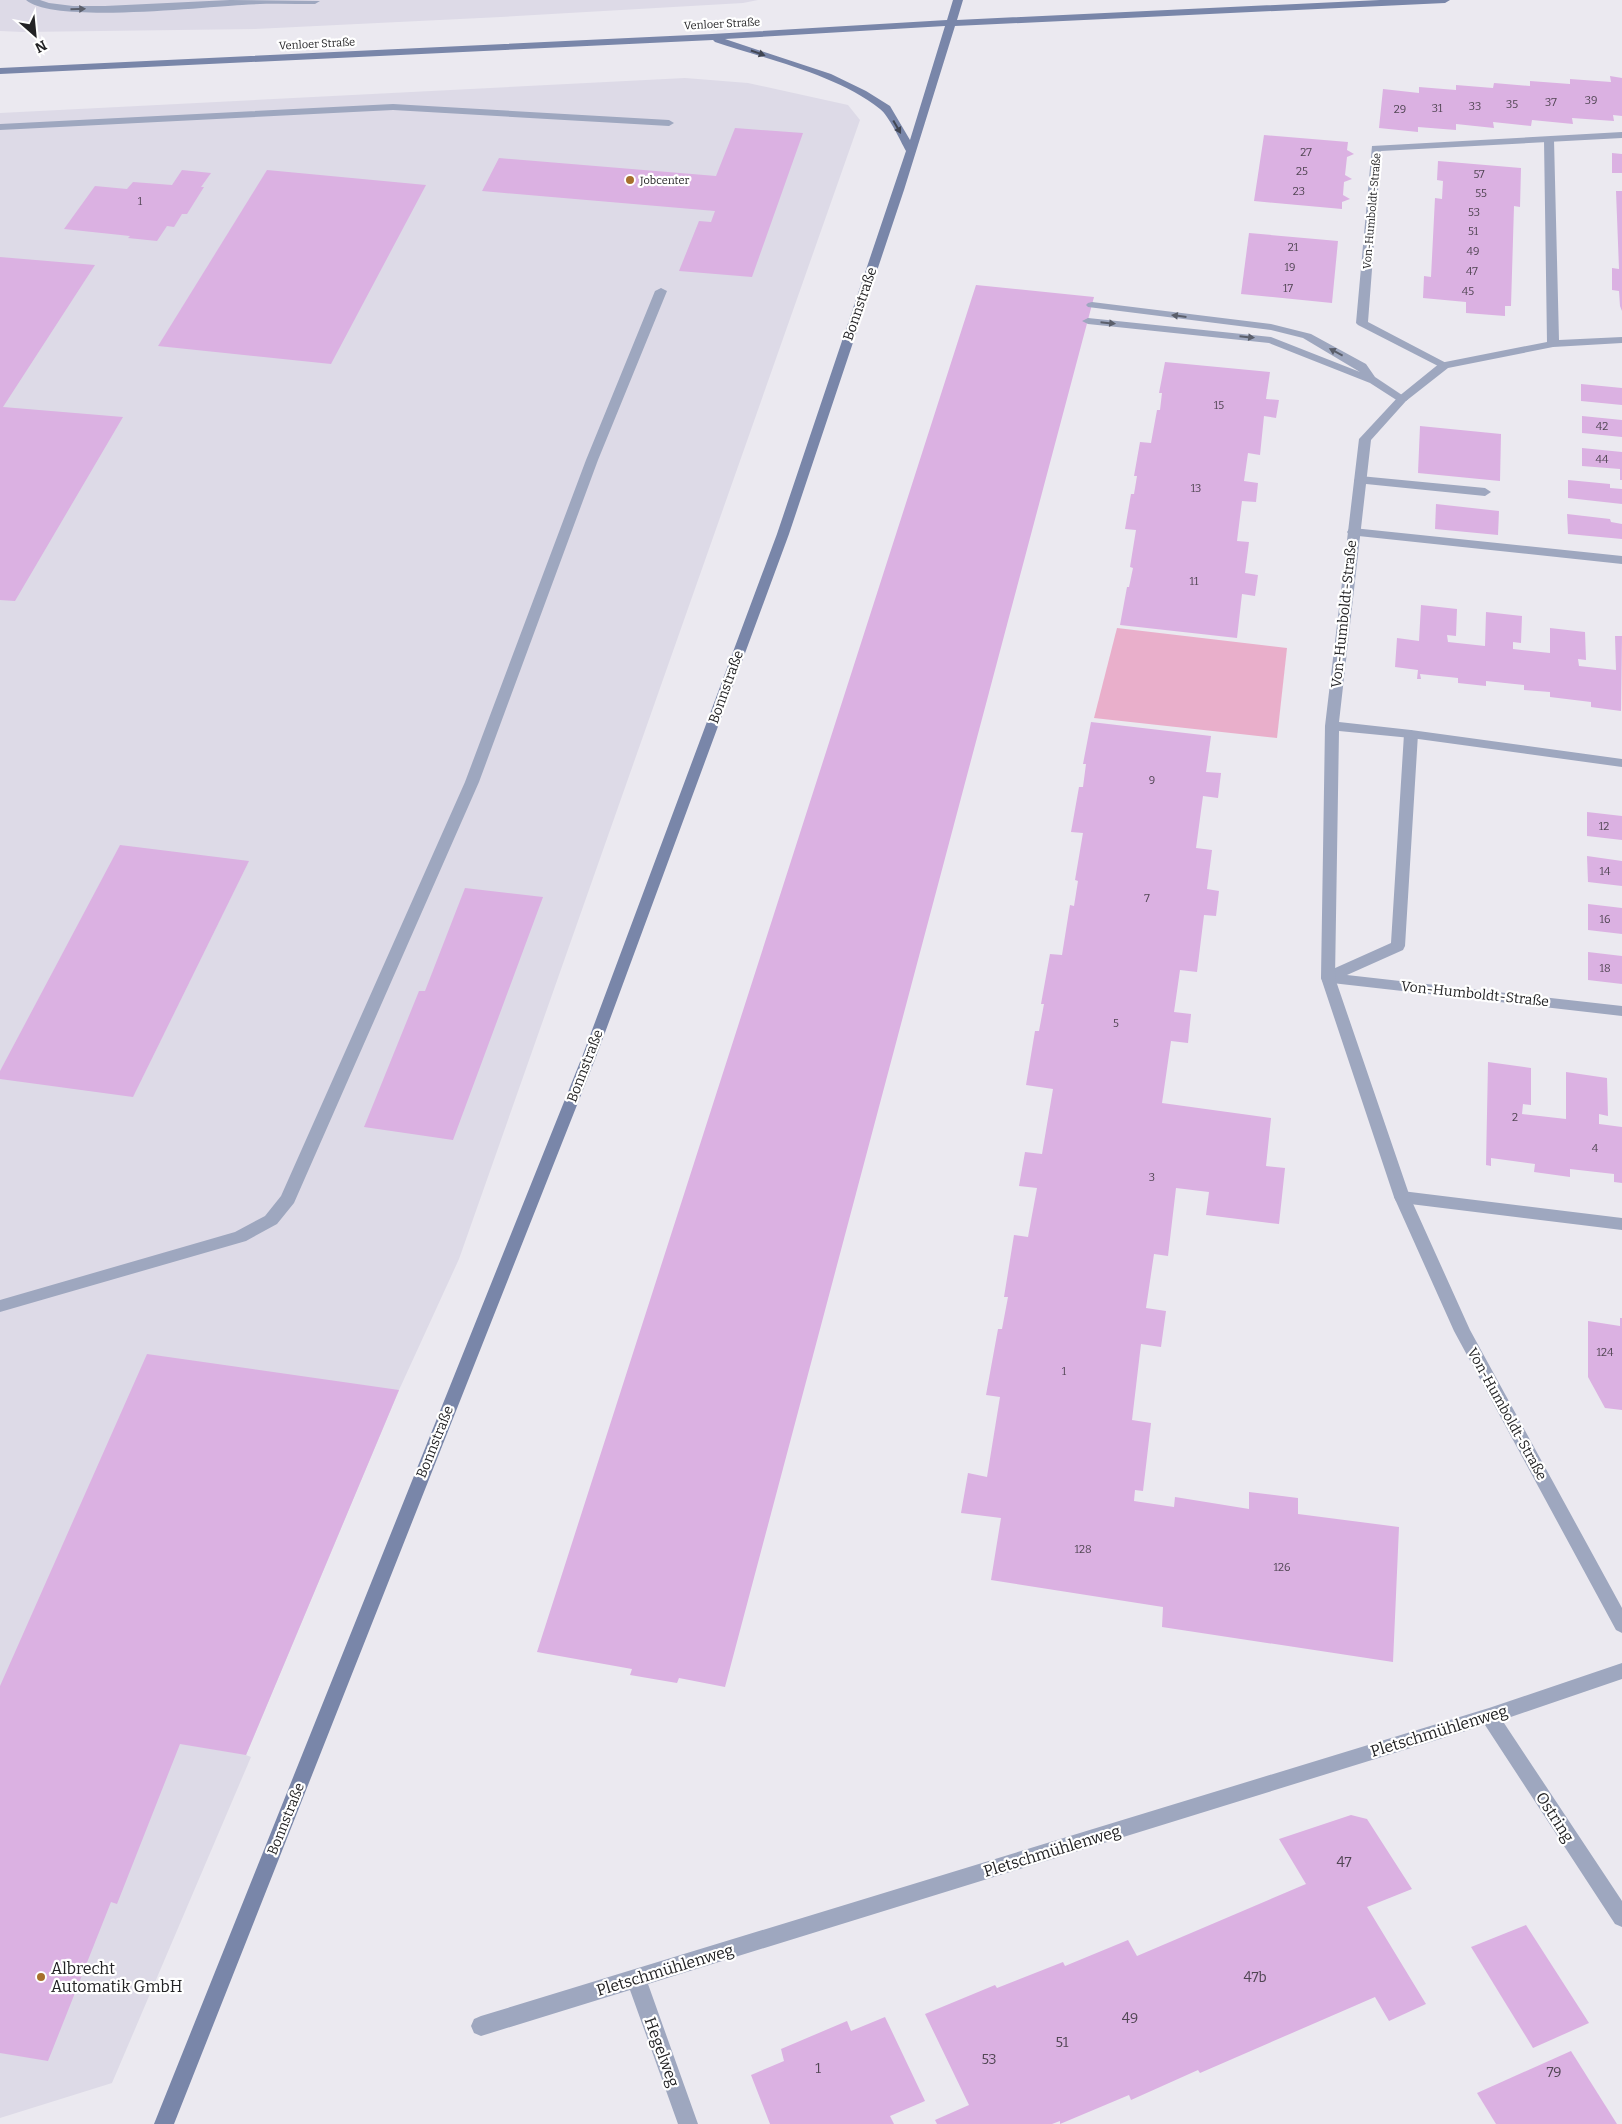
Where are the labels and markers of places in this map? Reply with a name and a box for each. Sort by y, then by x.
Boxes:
marker: Jobcenter [624,174,636,186]
place label: Jobcenter [639,174,689,187]
place label: Albrecht Automatik GmbH [51,1959,182,1996]
marker: Albrecht Automatik GmbH [35,1971,47,1983]

